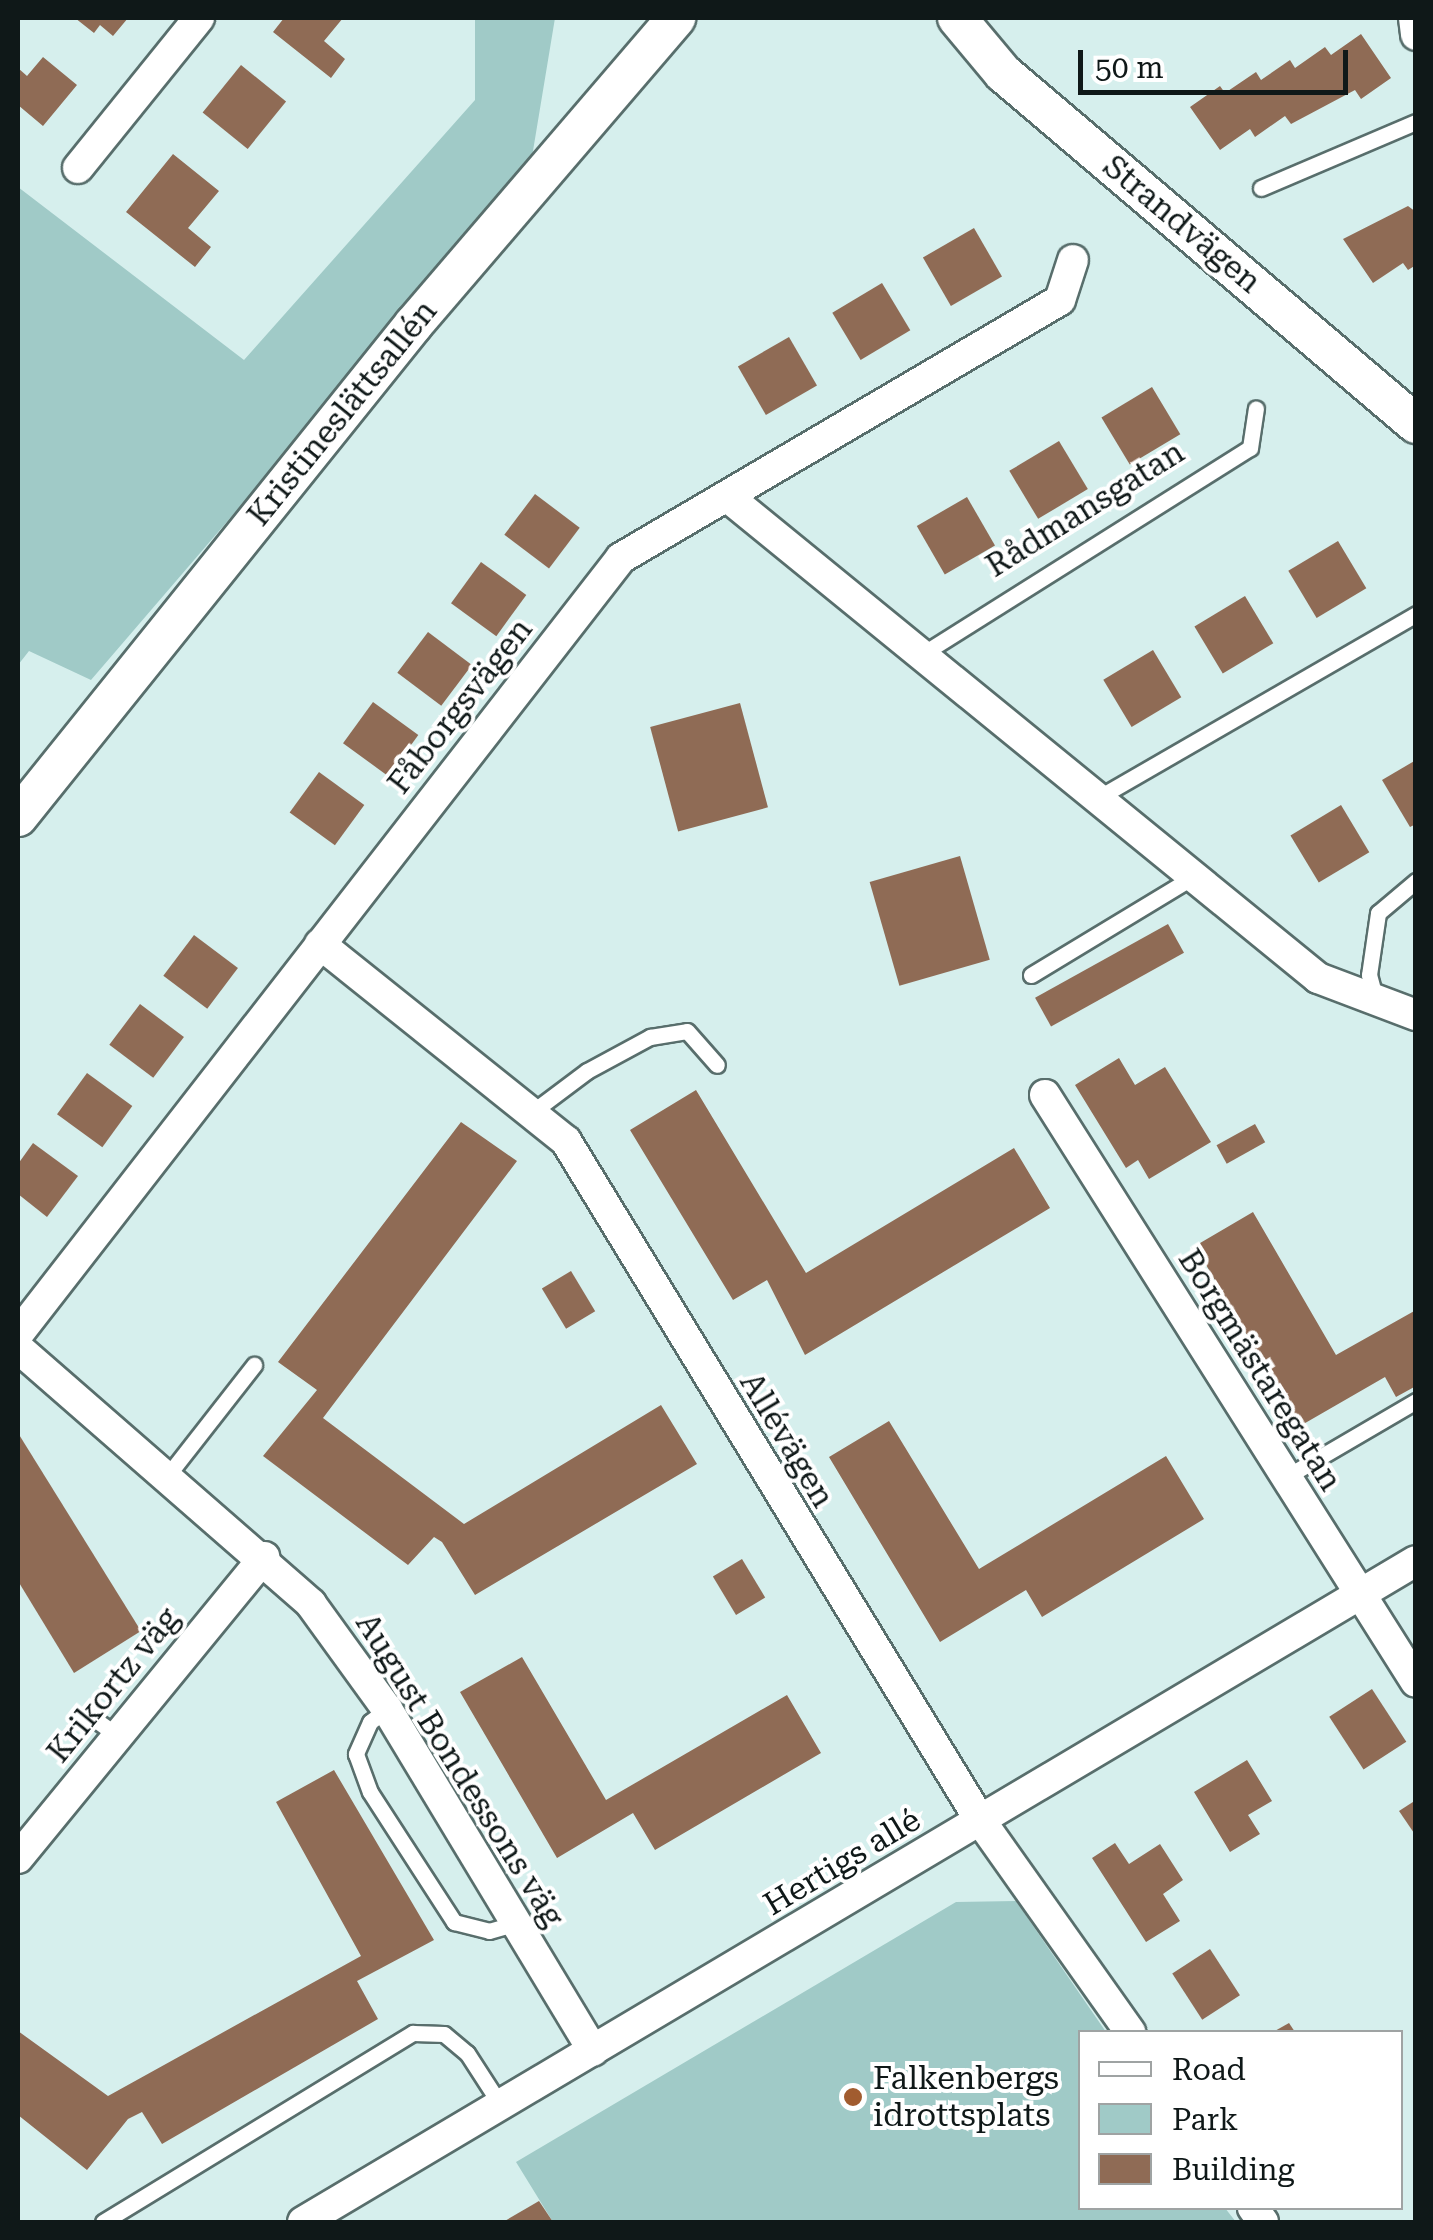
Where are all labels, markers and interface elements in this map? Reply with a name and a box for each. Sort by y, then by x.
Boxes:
scale bar [1083,30,1353,92]
text: 50 m [1095,50,1164,85]
street label: Strandvägen [1095,147,1269,301]
street label: Kristineslättsallén [239,292,445,534]
street label: Rådmansgatan [979,433,1191,585]
street label: Fåborgsvägen [380,611,540,801]
street label: Borgmästaregatan [1170,1242,1350,1498]
street label: Allévägen [732,1366,842,1514]
street label: Krikortz väg [39,1600,187,1770]
street label: August Bondessons väg [348,1606,572,1934]
street label: Hertigs allé [757,1800,927,1924]
legend [1078,2030,1403,2210]
text: Road [1172,2052,1246,2087]
place label: Falkenbergs idrottsplats [873,2060,1059,2135]
marker: Falkenbergs idrottsplats [842,2086,864,2108]
text: Park [1172,2102,1238,2137]
text: Building [1172,2152,1295,2187]

